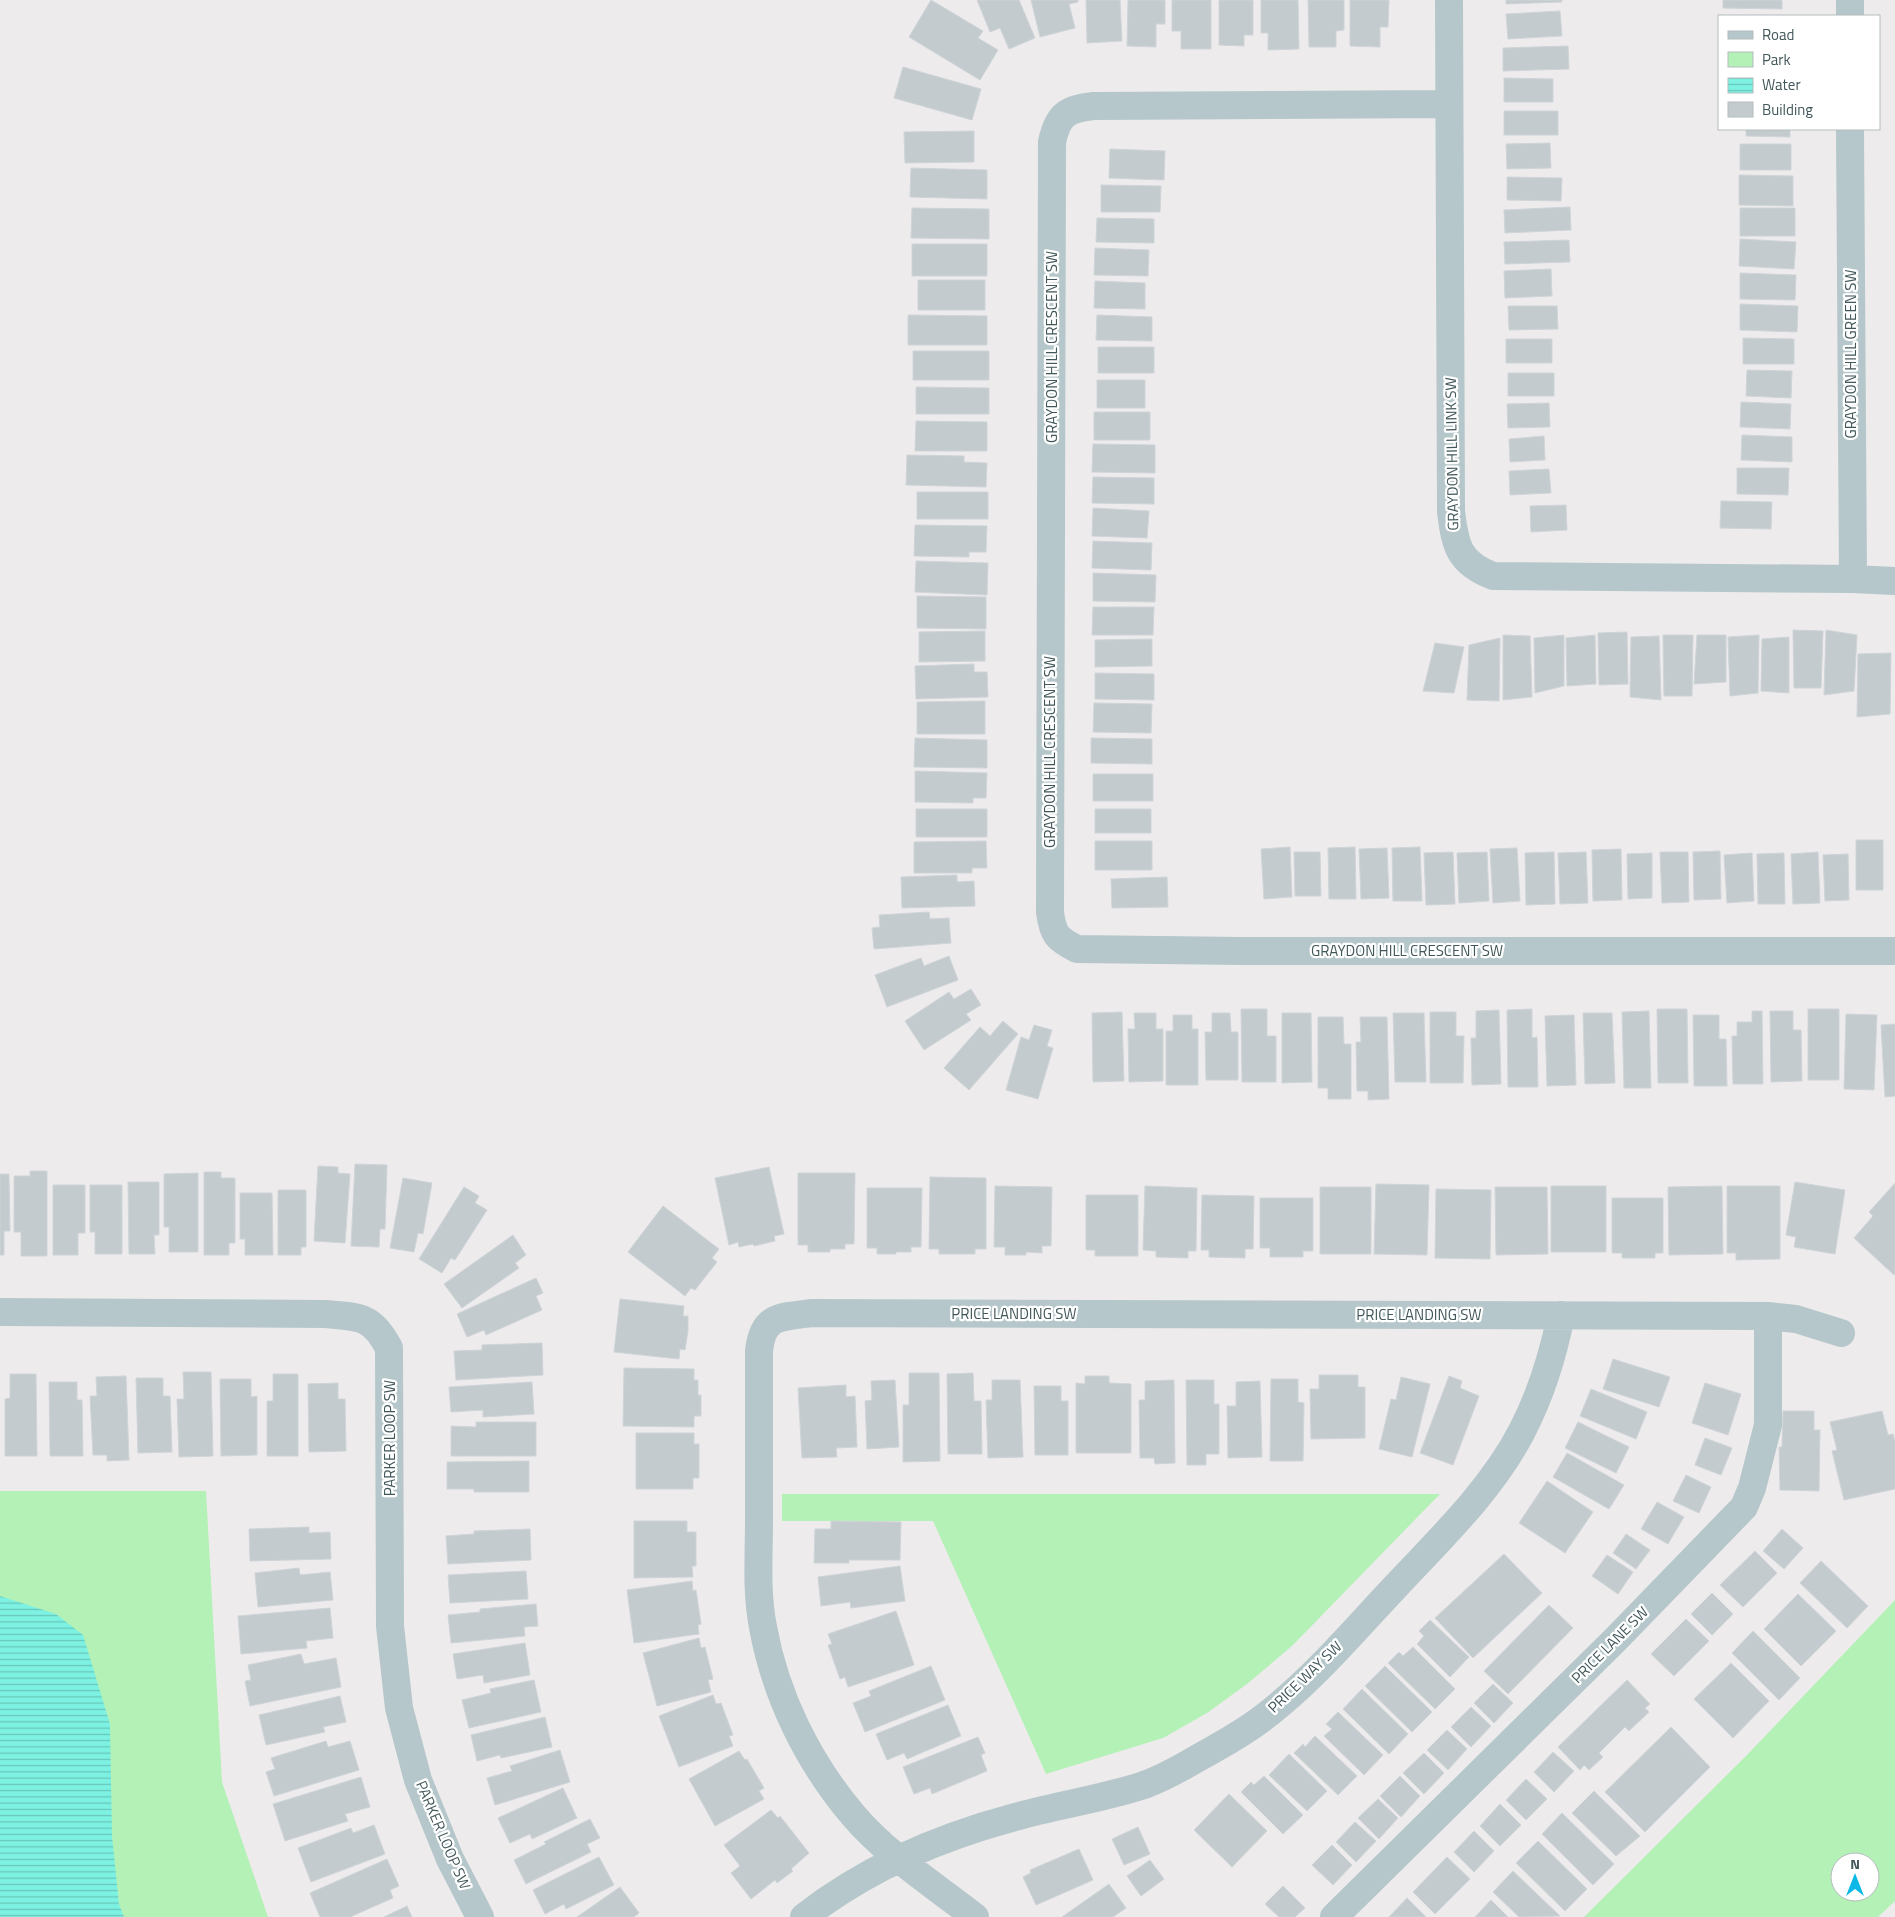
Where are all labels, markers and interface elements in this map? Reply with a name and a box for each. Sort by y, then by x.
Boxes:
legend [1718,15,1880,130]
text: Road [1762,23,1794,46]
text: Park [1762,48,1791,71]
text: Water [1762,73,1801,96]
text: Building [1762,98,1813,121]
street label: GRAYDON HILL CRESCENT SW [1040,251,1063,443]
street label: GRAYDON HILL GREEN SW [1839,269,1862,439]
street label: GRAYDON HILL LINK SW [1439,377,1464,531]
street label: GRAYDON HILL CRESCENT SW [1038,656,1061,848]
street label: GRAYDON HILL CRESCENT SW [1311,939,1503,962]
street label: PRICE LANDING SW [951,1302,1077,1325]
street label: PRICE LANDING SW [1356,1303,1482,1326]
street label: PARKER LOOP SW [378,1380,401,1496]
street label: PRICE LANE SW [1566,1601,1653,1688]
street label: PRICE WAY SW [1262,1635,1347,1718]
street label: PARKER LOOP SW [410,1777,477,1893]
north arrow [1830,1852,1880,1902]
text: N [1850,1853,1860,1874]

